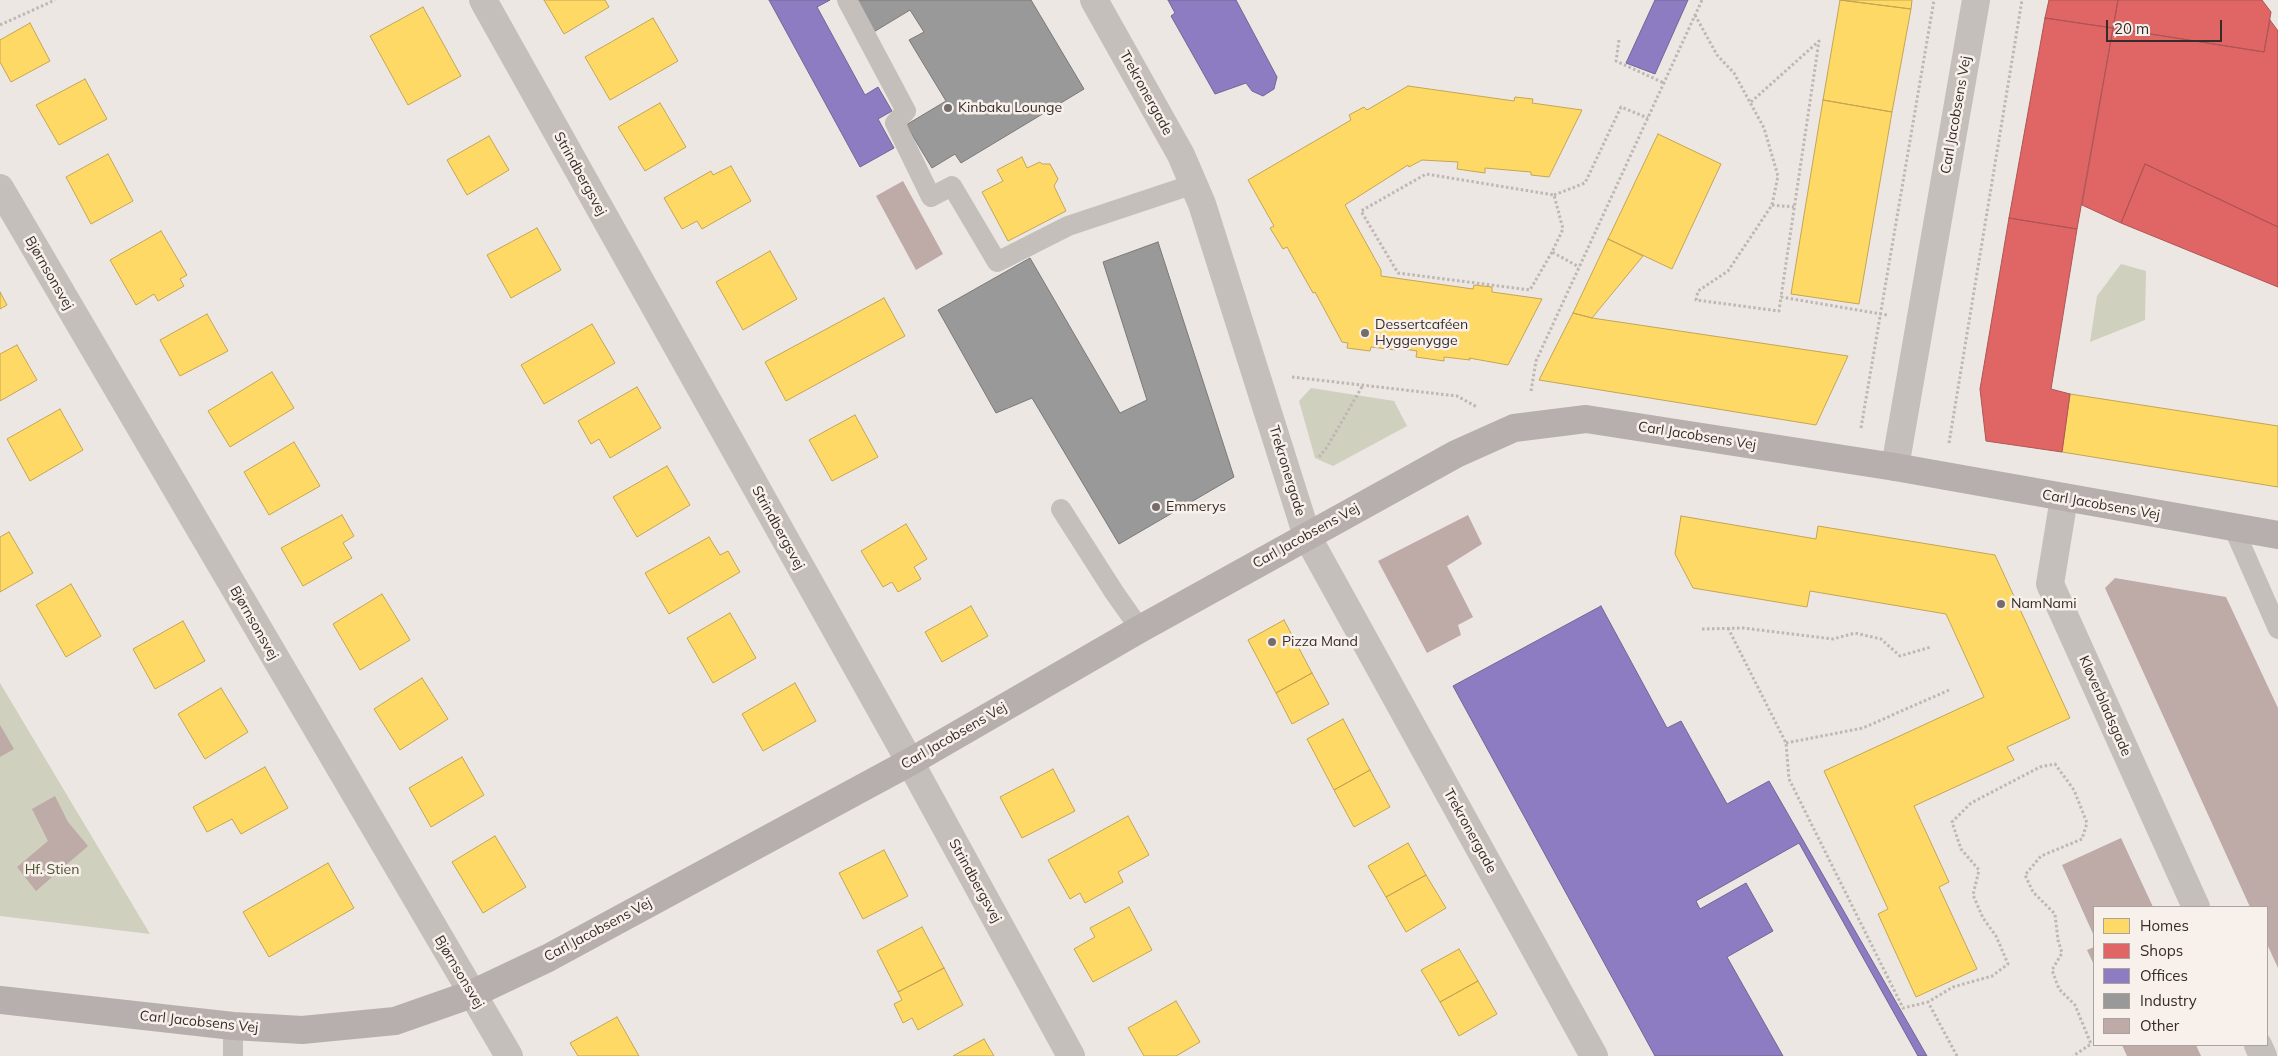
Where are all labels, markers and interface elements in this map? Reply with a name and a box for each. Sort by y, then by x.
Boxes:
scale bar [2108,10,2224,42]
text: 20 m [2114,19,2149,38]
street label: Trekronergade [1116,48,1176,138]
street label: Carl Jacobsens Vej [1937,55,1975,175]
place label: Kinbaku Lounge [958,100,1062,116]
marker: Kinbaku Lounge [942,102,954,114]
street label: Strindbergsvej [550,129,610,219]
street label: Bjørnsonsvej [21,233,77,313]
place label: Dessertcaféen Hyggenygge [1375,317,1468,350]
marker: Dessertcaféen Hyggenygge [1359,327,1371,339]
street label: Carl Jacobsens Vej [1637,418,1757,454]
street label: Trekronergade [1265,424,1309,518]
street label: Strindbergsvej [748,483,808,573]
street label: Carl Jacobsens Vej [2041,486,2161,524]
place label: Emmerys [1166,499,1226,515]
street label: Carl Jacobsens Vej [1250,500,1362,572]
marker: Emmerys [1150,501,1162,513]
street label: Bjørnsonsvej [226,583,282,663]
place label: NamNami [2011,596,2077,612]
marker: NamNami [1995,598,2007,610]
place label: Pizza Mand [1282,634,1358,650]
marker: Pizza Mand [1266,636,1278,648]
street label: Kløverbladsgade [2075,653,2135,759]
street label: Carl Jacobsens Vej [898,699,1010,773]
street label: Trekronergade [1440,786,1500,876]
street label: Strindbergsvej [945,836,1005,926]
park label: Hf. Stien [25,862,79,878]
street label: Carl Jacobsens Vej [541,895,655,965]
legend [2093,906,2268,1046]
text: Homes [2140,916,2189,935]
street label: Bjørnsonsvej [431,932,487,1012]
text: Shops [2140,941,2183,960]
text: Offices [2140,966,2188,985]
text: Industry [2140,991,2197,1010]
street label: Carl Jacobsens Vej [139,1007,259,1037]
text: Other [2140,1016,2179,1035]

